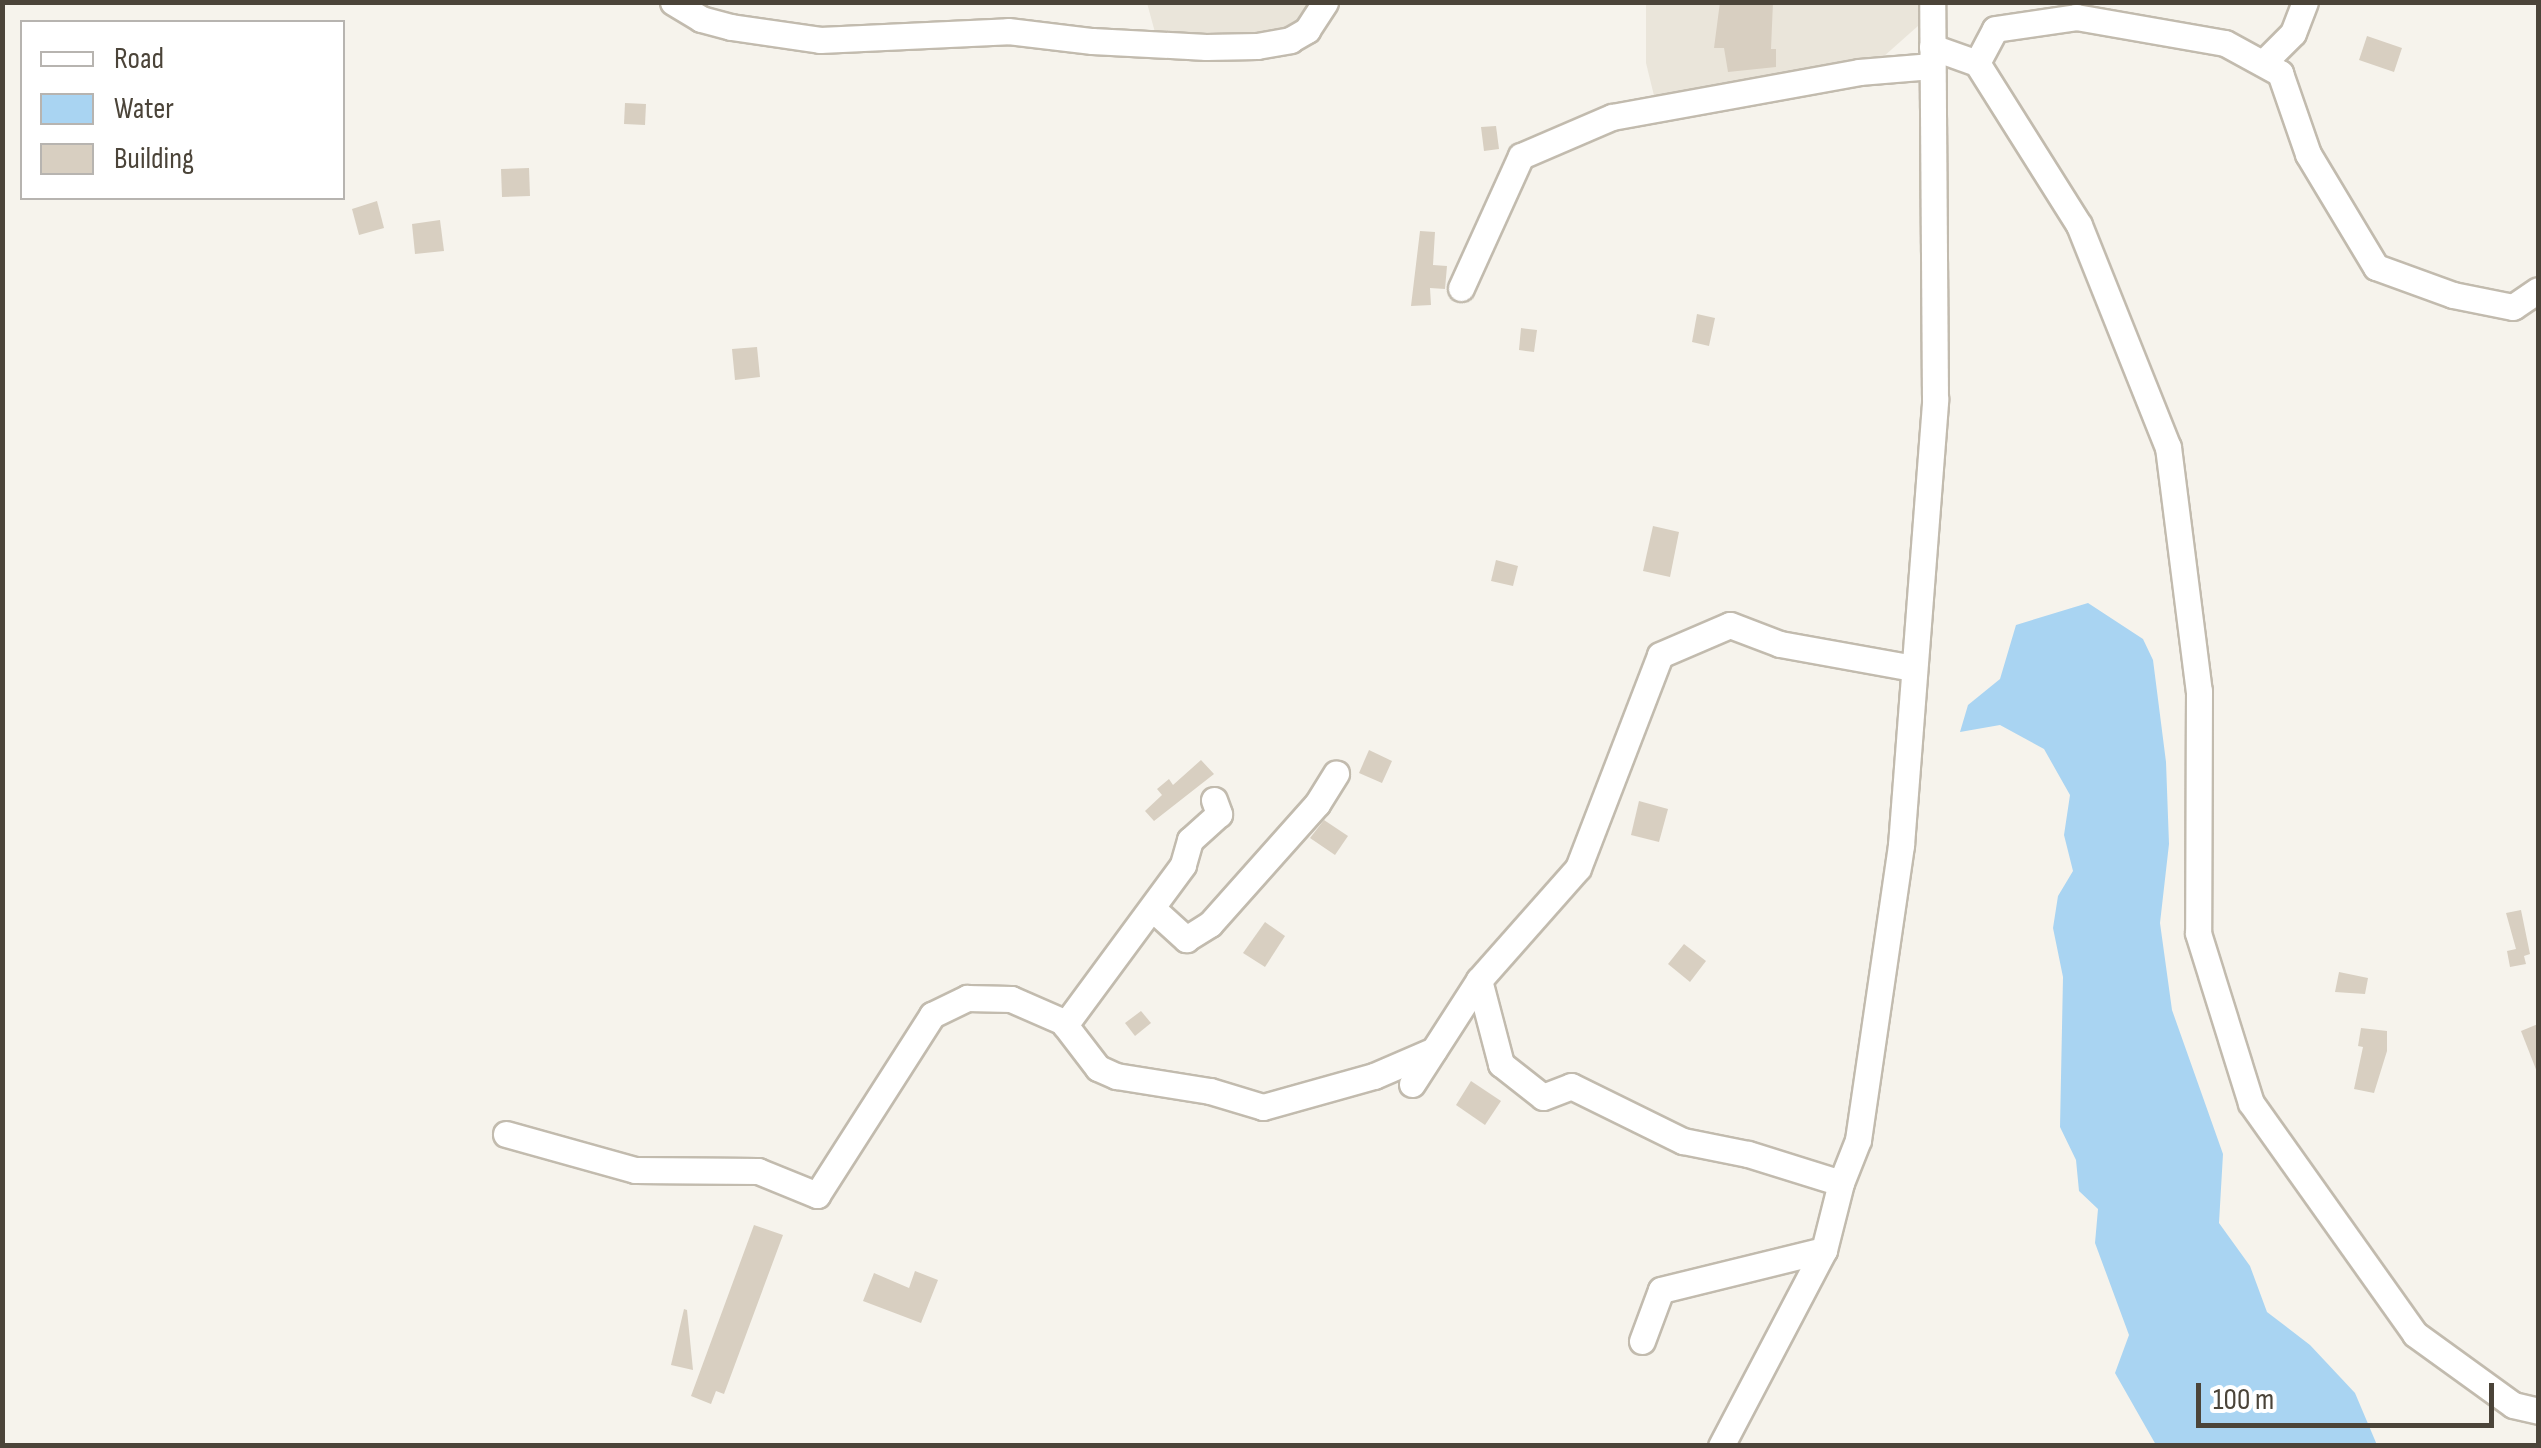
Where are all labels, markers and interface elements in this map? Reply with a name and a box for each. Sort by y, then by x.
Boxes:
legend [20,20,345,200]
text: Road [114,41,164,77]
text: Water [114,91,174,127]
text: Building [114,141,194,177]
scale bar [2201,1363,2498,1425]
text: 100 m [2213,1382,2274,1418]

